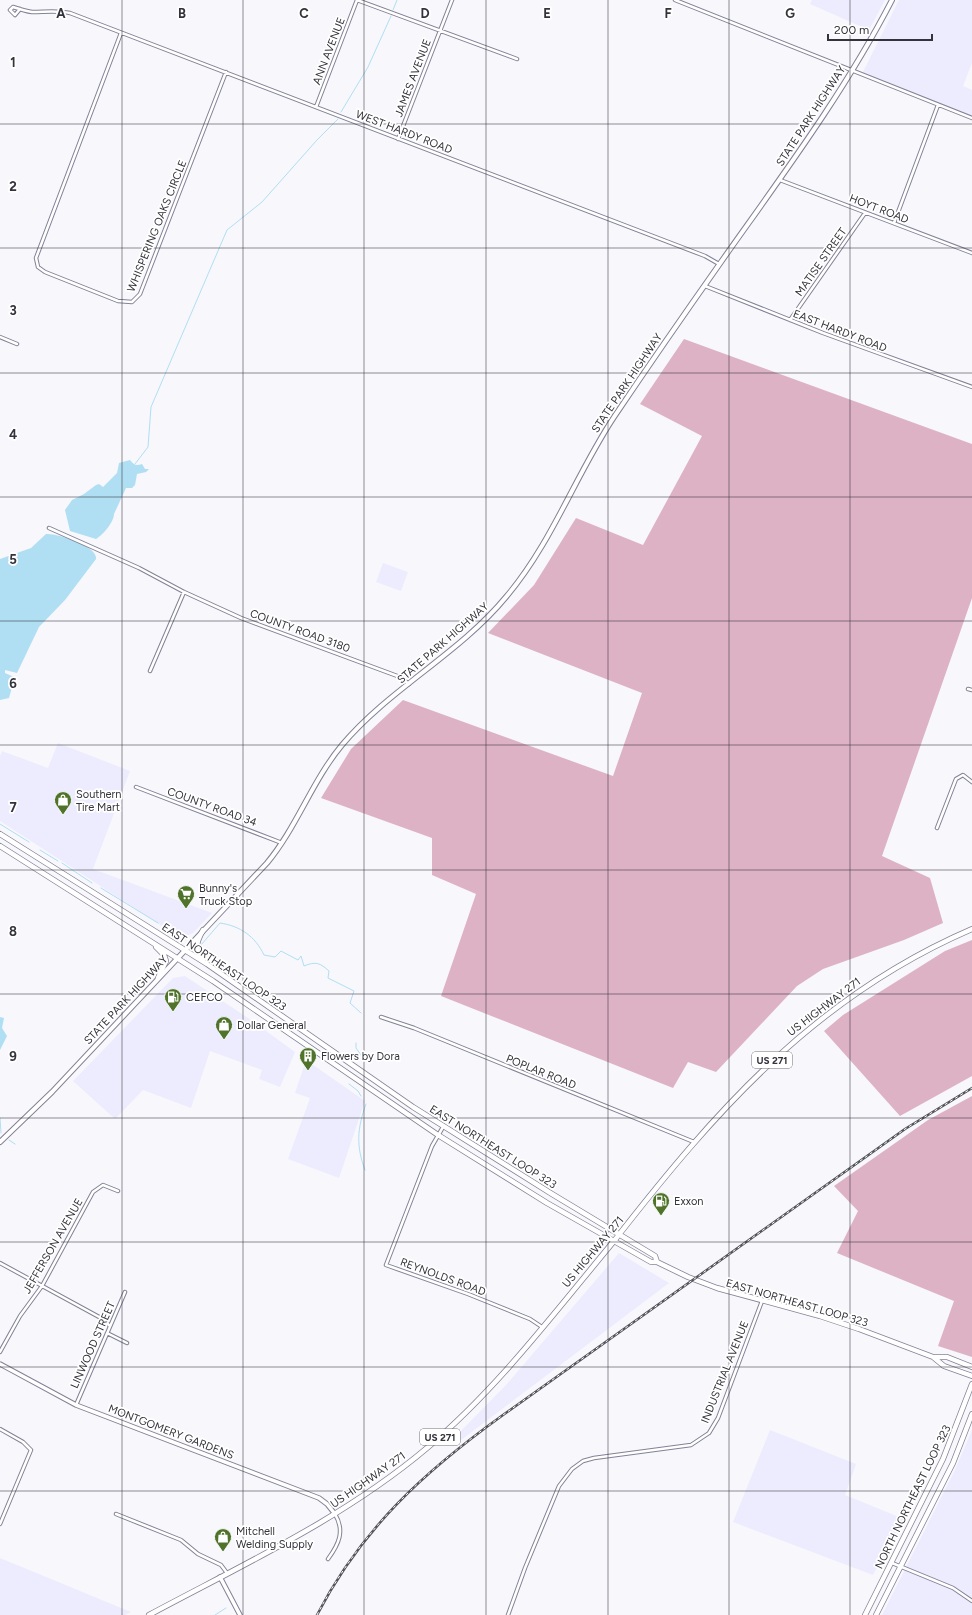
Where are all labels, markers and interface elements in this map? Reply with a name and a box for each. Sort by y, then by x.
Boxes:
text: A [56,6,66,21]
text: B [178,6,186,21]
text: C [299,6,309,21]
text: D [420,6,430,21]
text: E [543,6,551,21]
text: F [664,6,672,21]
text: G [785,6,795,21]
street label: ANN AVENUE [310,15,348,87]
scale bar [828,16,932,42]
text: 200 m [834,23,869,37]
street label: JAMES AVENUE [392,37,434,119]
text: 1 [10,55,16,70]
street label: STATE PARK HIGHWAY [774,63,848,169]
street label: WEST HARDY ROAD [354,108,455,157]
street label: WHISPERING OAKS CIRCLE [125,158,189,294]
text: 2 [9,179,17,194]
street label: HOYT ROAD [847,192,911,226]
street label: MATISE STREET [793,225,849,299]
text: 3 [9,303,17,318]
street label: EAST HARDY ROAD [791,307,889,355]
street label: STATE PARK HIGHWAY [589,331,665,435]
text: 4 [9,427,17,442]
text: 5 [9,552,17,567]
street label: STATE PARK HIGHWAY [395,600,492,686]
street label: COUNTY ROAD 3180 [248,607,352,655]
text: 6 [9,676,17,691]
street label: COUNTY ROAD 34 [166,785,259,829]
place label: Southern Tire Mart [76,788,121,814]
shop icon: Southern Tire Mart [53,790,73,815]
text: 7 [9,800,17,815]
place label: Bunny's Truck Stop [199,882,253,908]
supermarket icon: Bunny's Truck Stop [176,884,196,909]
street label: EAST NORTHEAST LOOP 323 [159,921,289,1014]
text: 8 [9,924,17,939]
street label: STATE PARK HIGHWAY [81,953,171,1047]
street label: US HIGHWAY 271 [785,975,863,1039]
fuel station icon: CEFCO [163,987,183,1012]
place label: CEFCO [186,991,223,1004]
shop icon: Dollar General [214,1015,234,1040]
place label: Dollar General [237,1019,306,1032]
building icon: Flowers by Dora [298,1046,318,1071]
text: 9 [9,1049,17,1064]
place label: Flowers by Dora [321,1050,400,1063]
street label: POPLAR ROAD [504,1052,578,1092]
road number: US 271 [752,1052,792,1068]
street label: EAST NORTHEAST LOOP 323 [427,1103,559,1191]
fuel station icon: Exxon [651,1191,671,1216]
place label: Exxon [674,1195,703,1208]
street label: JEFFERSON AVENUE [20,1196,86,1296]
street label: US HIGHWAY 271 [560,1214,626,1290]
street label: REYNOLDS ROAD [398,1255,488,1299]
street label: EAST NORTHEAST LOOP 323 [725,1276,869,1330]
street label: LINWOOD STREET [68,1299,118,1391]
street label: INDUSTRIAL AVENUE [698,1319,752,1425]
street label: MONTGOMERY GARDENS [106,1402,236,1462]
street label: NORTH NORTHEAST LOOP 323 [872,1423,954,1571]
road number: US 271 [420,1429,460,1445]
street label: US HIGHWAY 271 [328,1449,408,1511]
place label: Mitchell Welding Supply [236,1525,313,1551]
shop icon: Mitchell Welding Supply [213,1527,233,1552]

